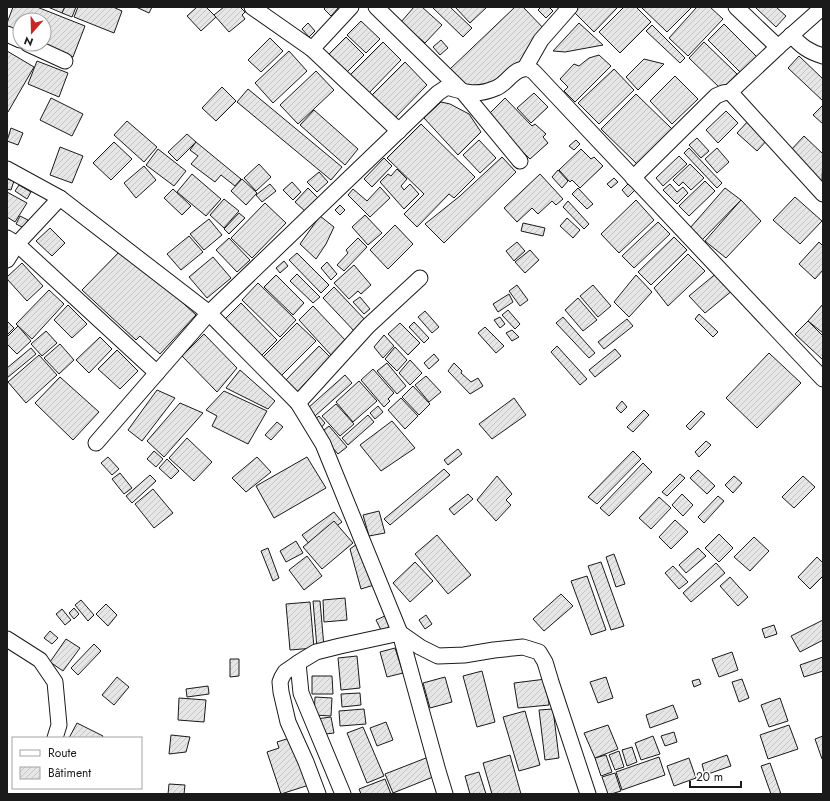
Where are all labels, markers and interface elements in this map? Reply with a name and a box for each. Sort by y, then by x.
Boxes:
north arrow [12,12,52,52]
text: N [22,32,35,50]
legend [12,737,142,789]
text: Route [48,744,77,762]
scale bar [690,763,741,789]
text: Bâtiment [48,764,91,782]
text: 20 m [696,768,723,786]

